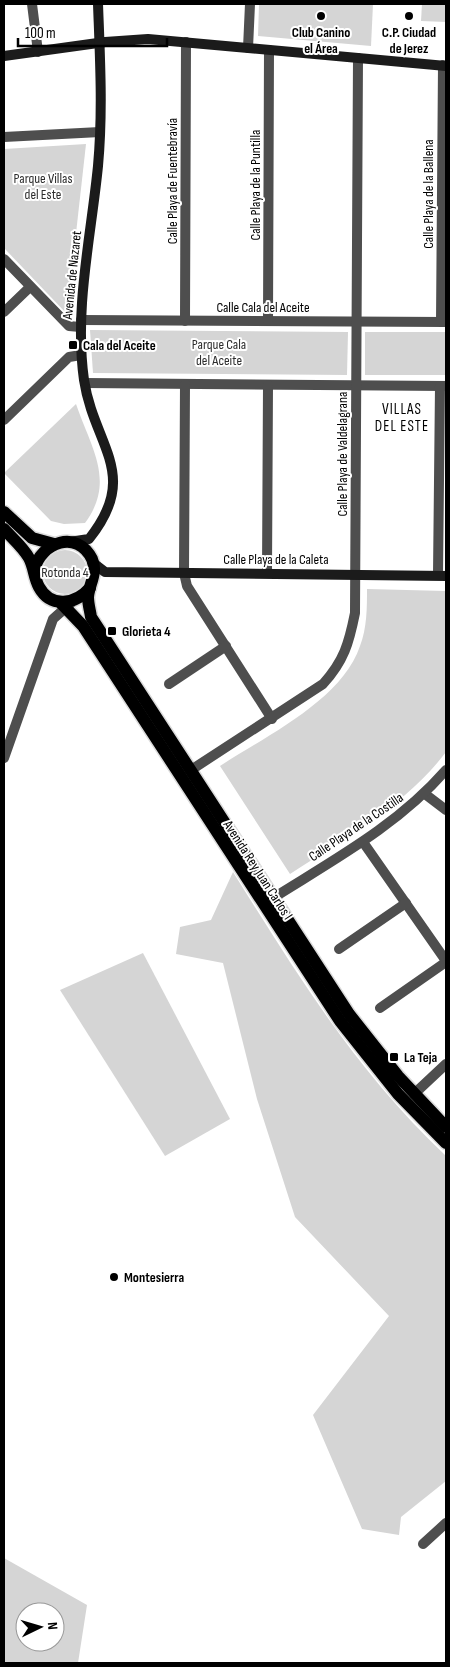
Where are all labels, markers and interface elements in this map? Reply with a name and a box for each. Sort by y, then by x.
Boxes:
marker: Club Canino el Área [315,10,327,22]
marker: C.P. Ciudad de Jerez [403,10,415,22]
scale bar [18,15,166,47]
text: 100 m [25,24,56,43]
place label: Club Canino el Área [292,24,350,57]
place label: C.P. Ciudad de Jerez [382,24,436,57]
street label: Calle Playa de Fuentebravía [164,118,181,244]
street label: Calle Playa de la Puntilla [247,130,264,240]
street label: Calle Playa de la Ballena [420,139,437,249]
park label: Parque Villas del Este [14,170,72,203]
street label: Avenida de Nazaret [59,230,85,321]
street label: Calle Cala del Aceite [216,299,310,316]
park label: Parque Cala del Aceite [192,336,246,369]
place label: Cala del Aceite [83,337,156,354]
marker: Cala del Aceite [67,339,79,351]
street label: Calle Playa de Valdelagrana [334,392,351,516]
district label: VILLAS DEL ESTE [375,400,429,436]
street label: Calle Playa de la Caleta [223,551,329,568]
park label: Rotonda 4 [41,564,89,581]
place label: Glorieta 4 [122,623,171,640]
marker: Glorieta 4 [106,625,118,637]
street label: Calle Playa de la Costilla [305,789,407,865]
street label: Avenida Rey Juan Carlos I [219,816,296,923]
place label: La Teja [404,1049,438,1066]
marker: La Teja [388,1051,400,1063]
place label: Montesierra [124,1269,184,1286]
marker: Montesierra [108,1271,120,1283]
north arrow [15,1602,65,1652]
text: N [44,1621,61,1630]

